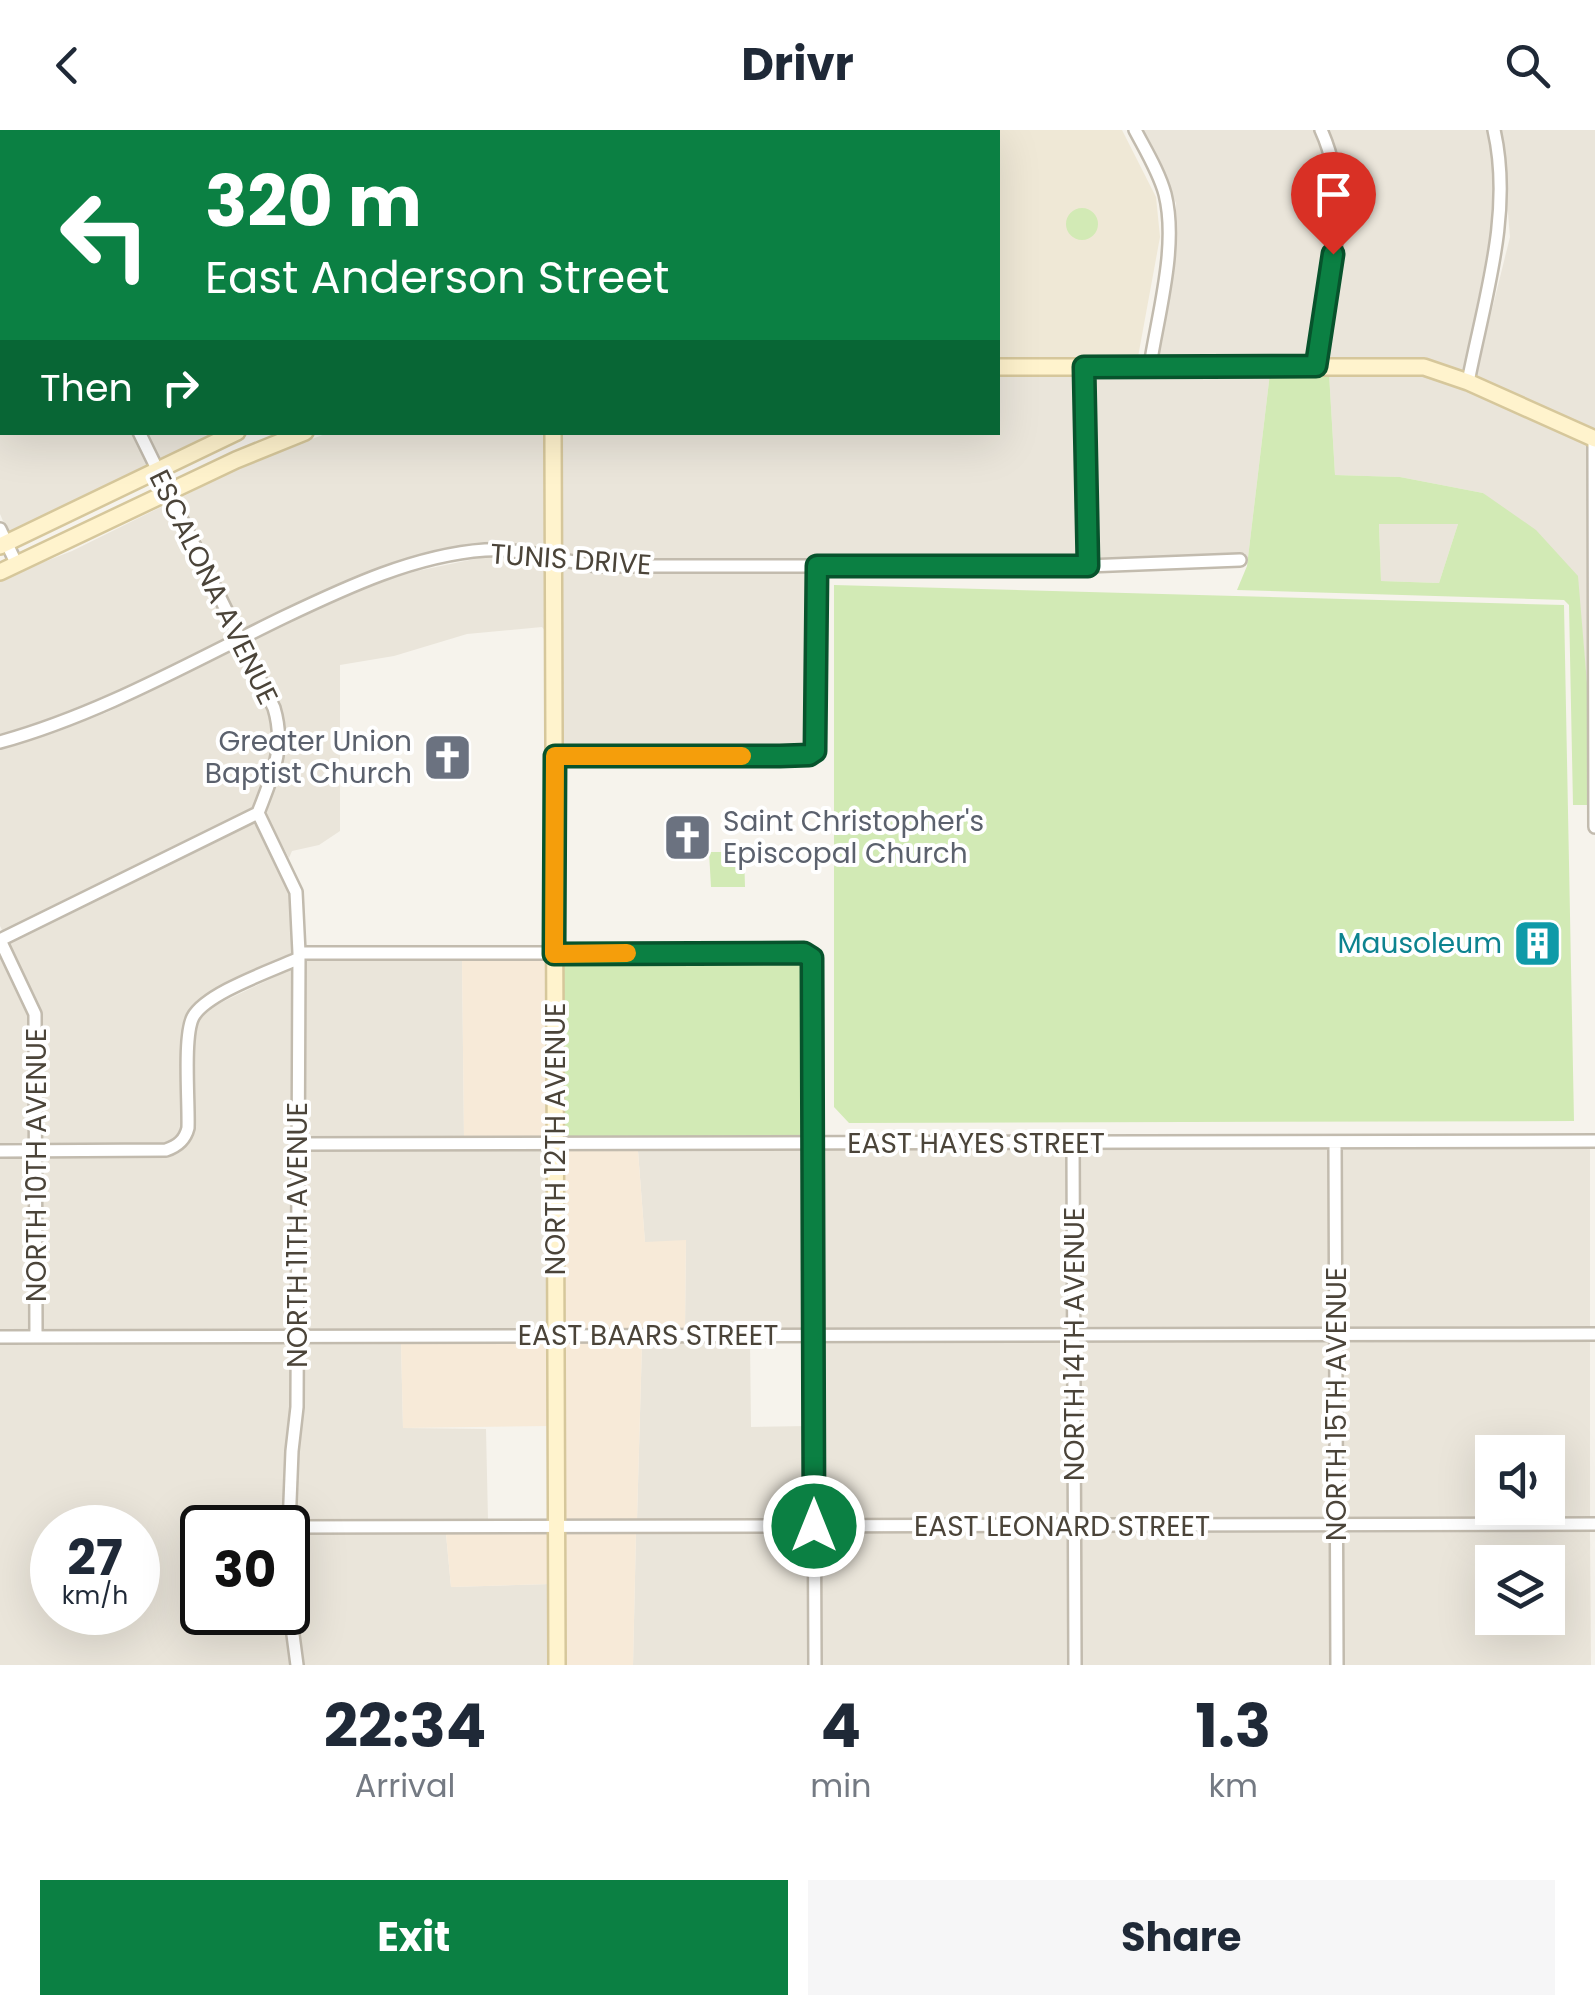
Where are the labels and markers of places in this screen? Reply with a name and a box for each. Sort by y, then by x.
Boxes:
pin [1291,152,1376,255]
place label: Greater Union Baptist Church [205,722,412,793]
church icon: Greater Union Baptist Church [421,731,473,783]
place label: Saint Christopher's Episcopal Church [723,802,984,873]
church icon: Saint Christopher's Episcopal Church [662,811,714,863]
building icon: Mausoleum [1511,917,1563,969]
place label: Mausoleum [1337,924,1502,963]

